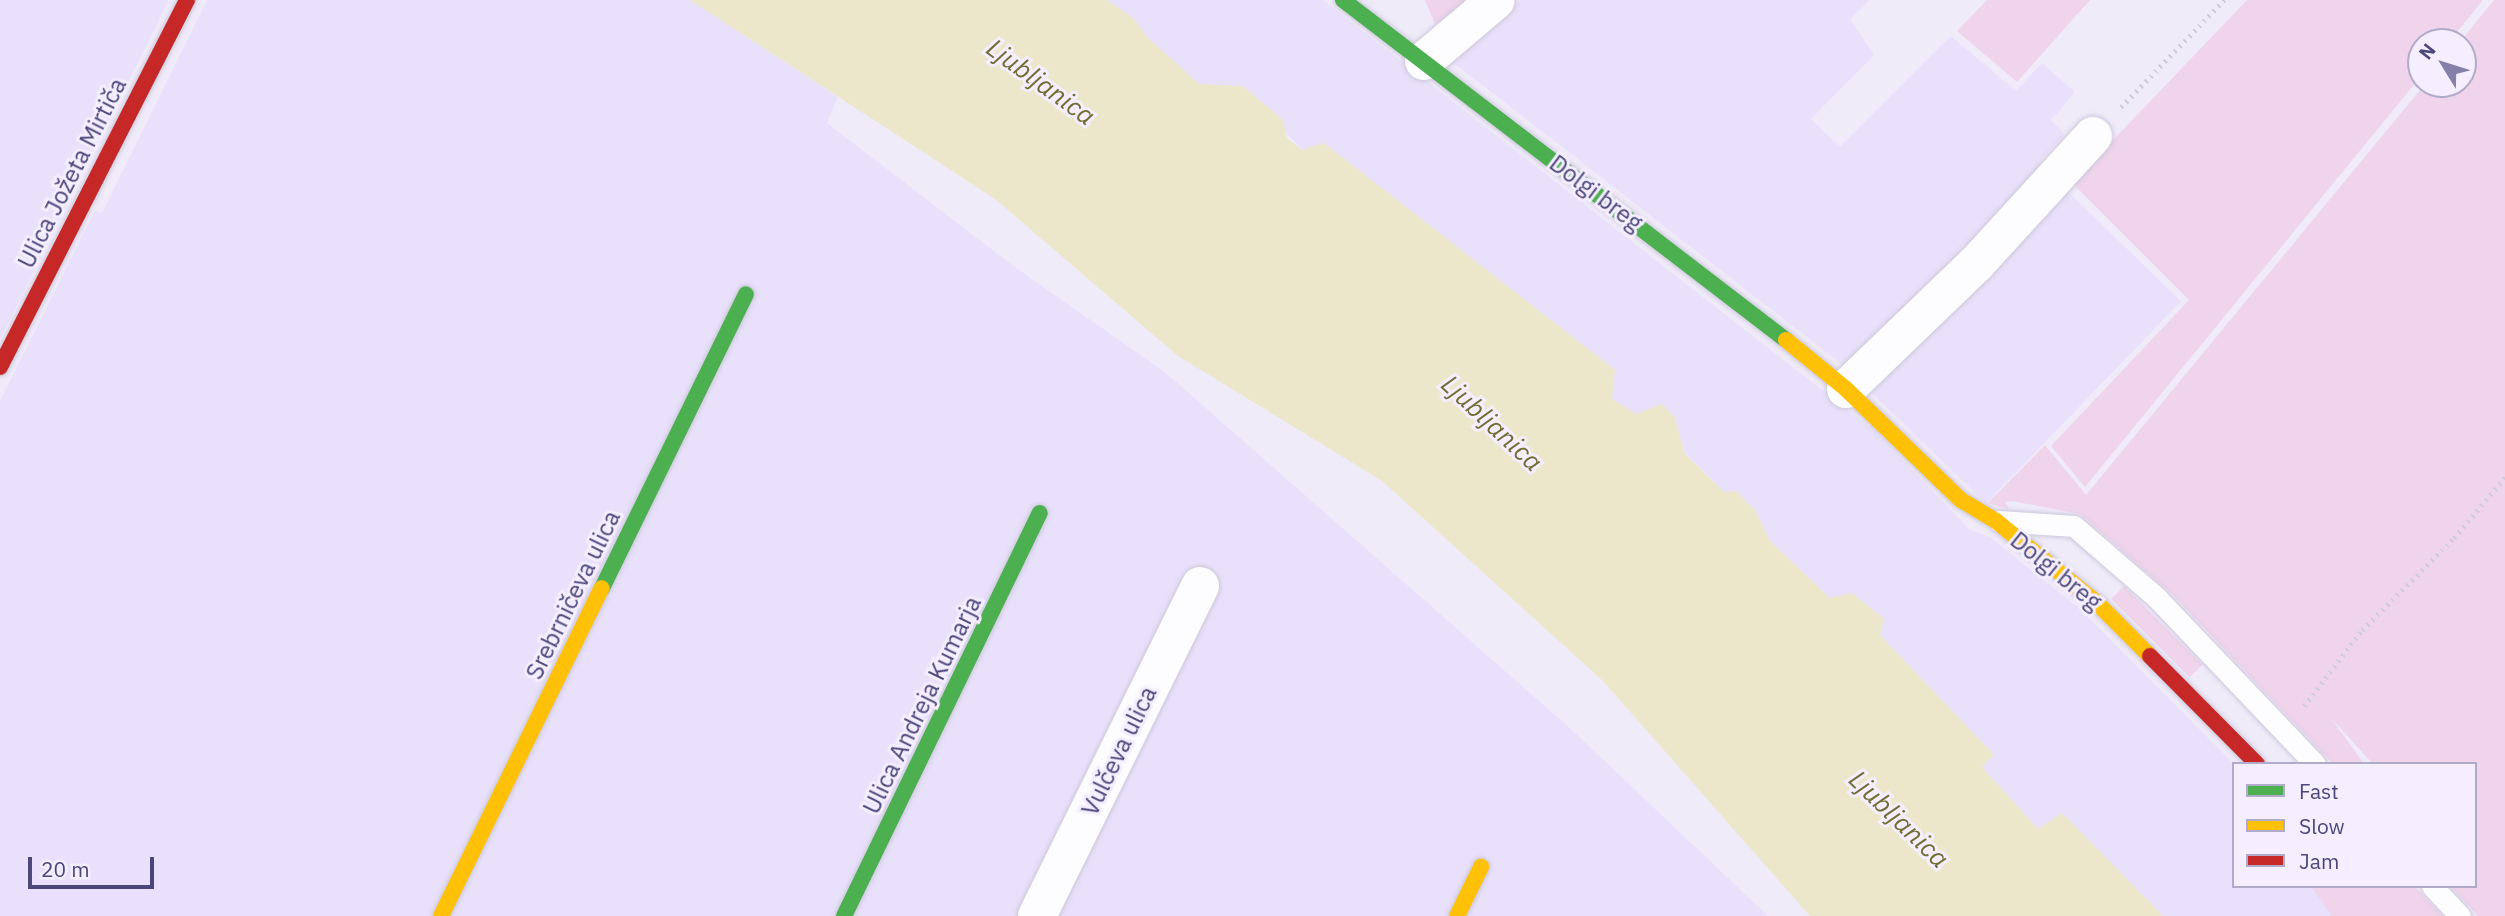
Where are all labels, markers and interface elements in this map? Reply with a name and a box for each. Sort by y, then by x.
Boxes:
north arrow [2407,28,2477,98]
water label: Ljubljanica [981,32,1101,132]
text: N [2413,38,2441,64]
street label: Ulica Jožeta Mirtiča [12,73,132,273]
street label: Dolgi breg [1544,149,1648,237]
water label: Ljubljanica [1435,368,1549,478]
street label: Srebrničeva ulica [520,506,626,684]
street label: Dolgi breg [2005,526,2107,616]
street label: Ulica Andreja Kumarja [857,591,987,819]
street label: Vulčeva ulica [1075,682,1163,820]
legend [2232,762,2477,888]
water label: Ljubljanica [1843,764,1955,874]
text: Fast [2299,777,2339,805]
text: Slow [2299,812,2345,840]
scale bar [32,842,158,886]
text: Jam [2299,847,2339,875]
text: 20 m [41,855,90,883]

